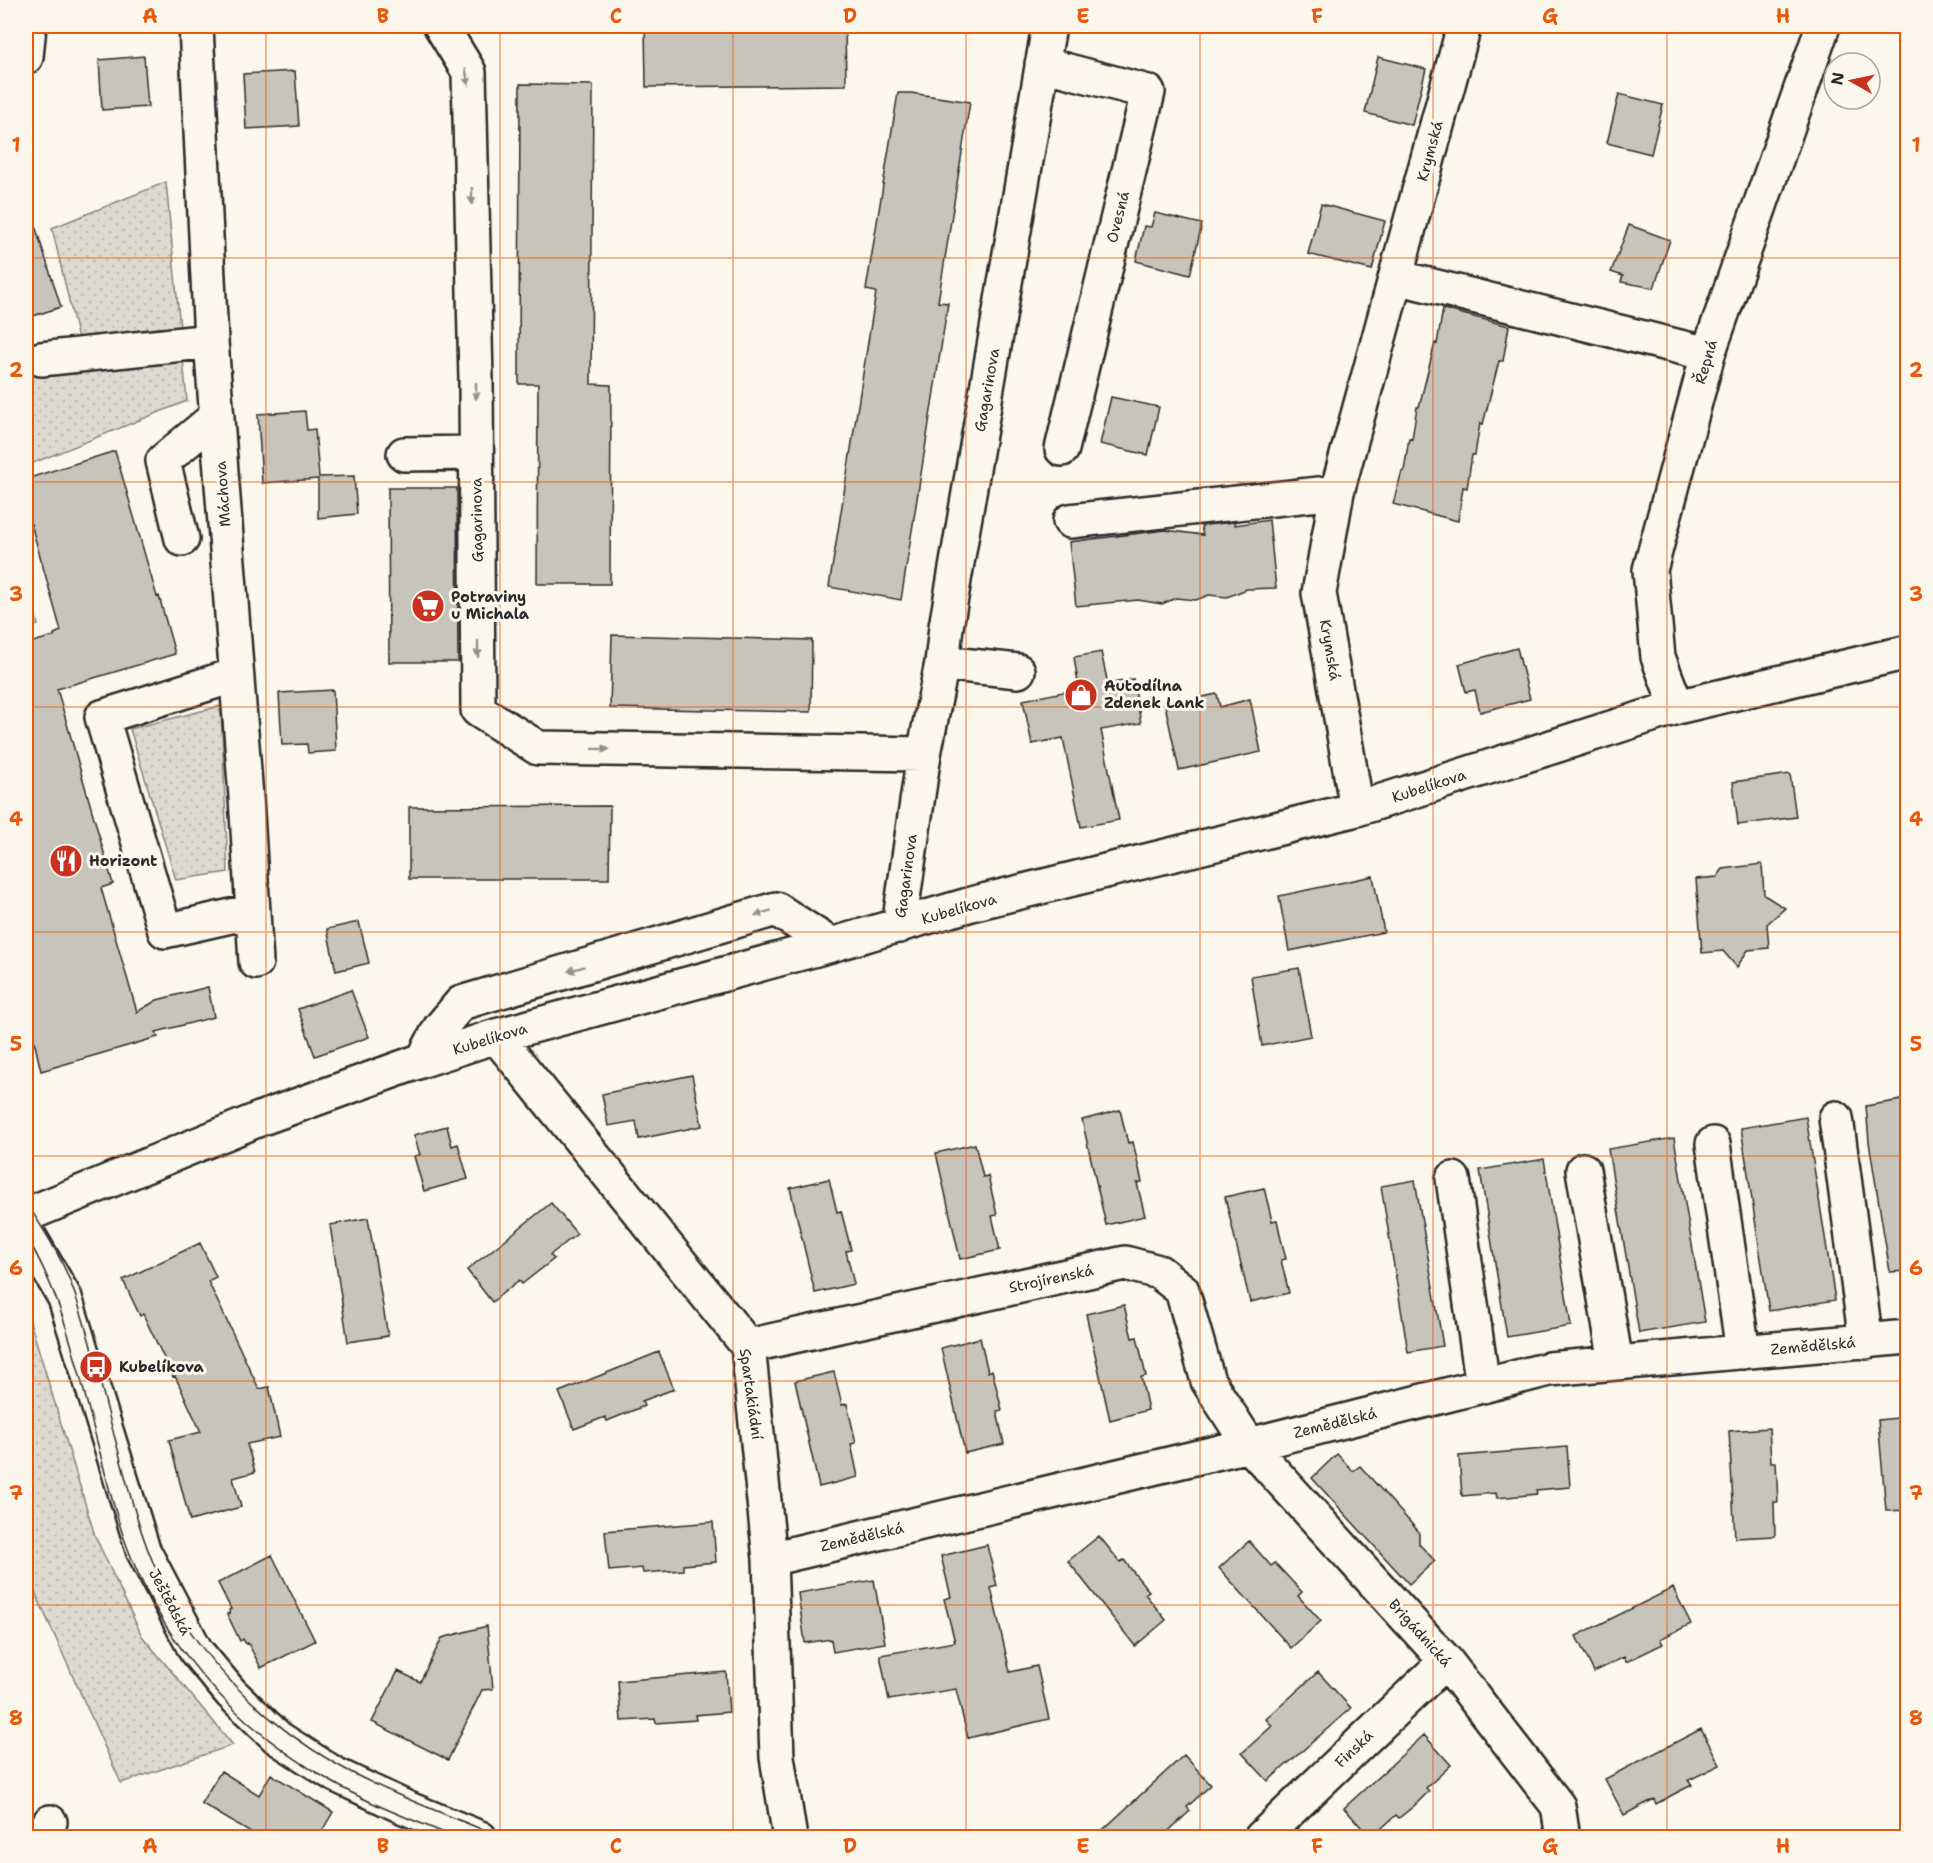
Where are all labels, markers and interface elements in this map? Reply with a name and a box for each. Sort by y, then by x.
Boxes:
text: A [142,3,158,29]
text: B [377,3,389,29]
text: C [610,3,622,29]
text: D [843,3,857,29]
text: E [1076,3,1090,29]
text: F [1311,3,1323,29]
text: G [1542,3,1558,29]
text: H [1776,3,1790,29]
north arrow [1822,51,1882,111]
one-way arrow [463,68,472,87]
text: N [1826,71,1849,87]
street label: Krymská [1412,118,1448,183]
text: 1 [11,132,21,158]
text: 1 [1911,132,1921,158]
one-way arrow [467,187,477,206]
street label: Ovesná [1102,188,1134,245]
street label: Řepná [1689,337,1722,386]
street label: Gagarinova [970,346,1004,433]
text: 2 [9,357,23,383]
text: 2 [1909,357,1923,383]
one-way arrow [471,382,481,401]
street label: Máchova [211,460,235,528]
street label: Gagarinova [466,477,488,562]
text: 3 [9,581,23,607]
text: 3 [1909,581,1923,607]
place label: Potraviny u Michala [451,587,530,624]
supermarket icon: Potraviny u Michala [410,588,446,624]
street label: Krymská [1315,618,1345,683]
one-way arrow [473,640,483,659]
place label: Autodílna Zdenek Lank [1104,676,1204,713]
shop icon: Autodílna Zdenek Lank [1063,677,1099,713]
one-way arrow [592,744,611,754]
street label: Kubelíkova [1389,764,1469,807]
text: 4 [9,806,23,832]
text: 4 [1909,806,1923,832]
street label: Gagarinova [890,832,922,919]
restaurant icon: Horizont [48,843,84,879]
place label: Horizont [89,851,157,871]
street label: Kubelíkova [919,889,999,929]
one-way arrow [754,909,772,918]
one-way arrow [567,965,585,974]
street label: Kubelíkova [450,1018,530,1060]
text: 5 [10,1031,22,1057]
text: 5 [1910,1031,1922,1057]
text: 6 [9,1255,23,1281]
text: 6 [1909,1255,1923,1281]
street label: Strojírenská [1007,1260,1096,1298]
street label: Zemědělská [1770,1332,1857,1360]
street label: Spartakiádní [735,1347,767,1442]
bus stop icon: Kubelíkova [78,1349,114,1385]
place label: Kubelíkova [119,1357,205,1377]
street label: Zemědělská [1291,1403,1379,1443]
text: 7 [9,1480,23,1506]
text: 7 [1909,1480,1923,1506]
street label: Zemědělská [818,1518,906,1556]
street label: Ještědská [144,1565,196,1639]
street label: Brigádnická [1384,1595,1456,1672]
text: 8 [9,1705,23,1731]
text: 8 [1909,1705,1923,1731]
street label: Finská [1330,1725,1378,1772]
text: A [142,1833,158,1859]
text: B [377,1833,389,1859]
text: C [610,1833,622,1859]
text: D [843,1833,857,1859]
text: E [1076,1833,1090,1859]
text: F [1311,1833,1323,1859]
text: G [1542,1833,1558,1859]
text: H [1776,1833,1790,1859]

